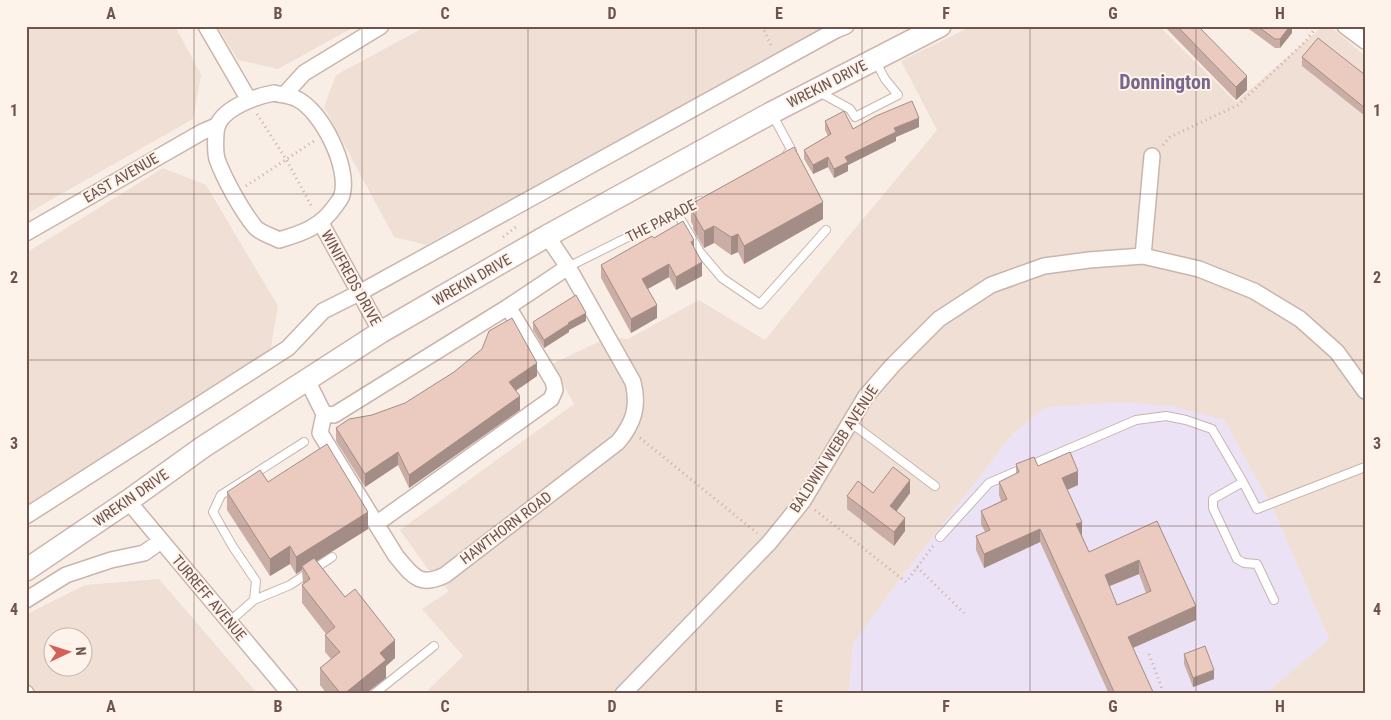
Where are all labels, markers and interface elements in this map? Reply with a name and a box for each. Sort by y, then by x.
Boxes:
text: A [106,4,116,23]
text: B [274,4,283,23]
text: C [440,4,450,23]
text: D [607,4,617,23]
text: E [775,4,783,23]
text: F [942,4,950,23]
text: G [1108,4,1118,23]
text: H [1275,4,1285,23]
street label: WREKIN DRIVE [784,56,870,112]
district label: Donnington [1119,70,1211,94]
text: 1 [10,101,18,120]
text: 1 [1373,101,1381,120]
street label: EAST AVENUE [80,149,162,207]
street label: THE PARADE [623,196,699,246]
street label: WINIFREDS DRIVE [317,227,385,329]
street label: WREKIN DRIVE [430,250,514,310]
text: 2 [10,268,18,287]
text: 2 [1373,268,1381,287]
street label: BALDWIN WEBB AVENUE [786,382,882,516]
text: 3 [10,434,18,453]
text: 3 [1373,434,1381,453]
street label: WREKIN DRIVE [90,465,172,531]
street label: HAWTHORN ROAD [457,488,555,568]
street label: TURREFF AVENUE [168,551,250,645]
text: 4 [10,600,18,619]
text: 4 [1373,600,1381,619]
north arrow [42,628,92,678]
text: N [73,646,89,656]
text: A [106,697,116,716]
text: B [274,697,283,716]
text: C [440,697,450,716]
text: D [607,697,617,716]
text: E [775,697,783,716]
text: F [942,697,950,716]
text: G [1108,697,1118,716]
text: H [1275,697,1285,716]

